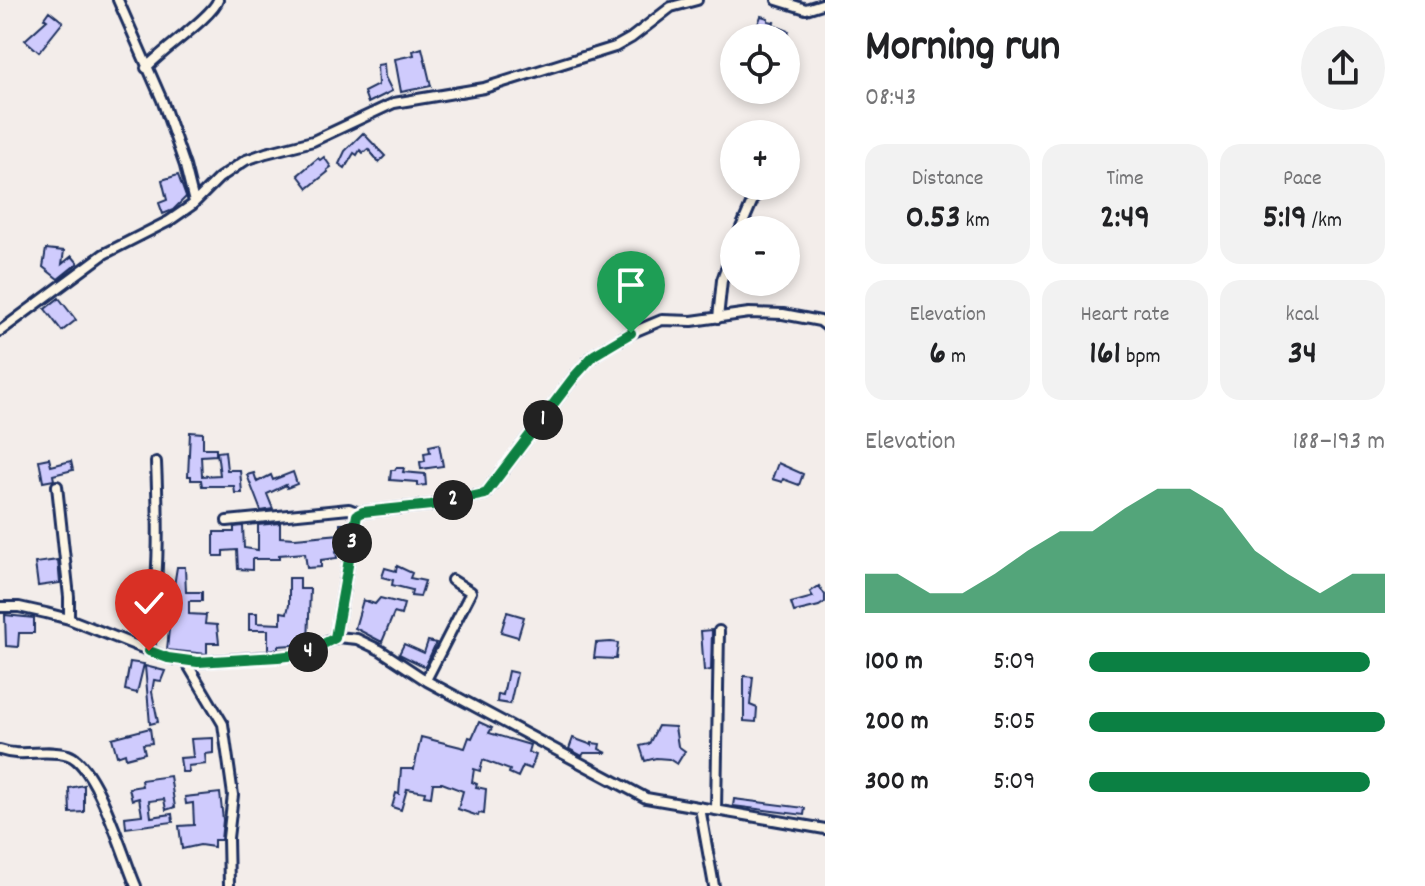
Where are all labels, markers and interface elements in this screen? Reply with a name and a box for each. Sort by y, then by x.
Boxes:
text: Morning run [865,18,1060,81]
map controls [720,24,800,296]
button: locate [720,24,800,104]
button: share [1301,26,1385,110]
text: 08:43 [865,80,916,117]
button: + [720,120,800,200]
text: Distance [912,164,984,195]
text: Time [1106,164,1144,195]
text: Pace [1283,164,1322,195]
text: 0.53 [906,195,961,244]
text: 2:49 [1100,195,1150,244]
text: 5:19 [1262,195,1307,244]
text: km [961,206,990,237]
text: /km [1307,206,1342,237]
button: − [720,216,800,296]
pin [597,251,665,333]
icon: arrive [609,263,653,307]
text: Elevation [909,300,986,331]
text: Heart rate [1081,300,1169,331]
text: kcal [1286,300,1319,331]
text: 6 [929,331,946,380]
text: 161 [1089,331,1121,380]
text: 34 [1288,331,1317,380]
text: m [946,342,966,373]
text: bpm [1121,342,1161,373]
pin: 1 [523,400,563,440]
text: 1 [541,404,545,435]
text: Elevation [865,424,955,461]
text: 188–193 m [1293,424,1385,461]
pin: 2 [433,480,473,520]
text: 2 [448,484,458,515]
pin: 3 [332,523,372,563]
text: 3 [347,527,357,558]
pin [115,569,183,651]
icon: check [127,581,171,625]
pin: 4 [288,632,328,672]
text: 4 [303,636,313,667]
text: 100 m [865,644,923,681]
text: 5:09 [993,644,1035,681]
text: 200 m [865,704,929,741]
text: 5:05 [993,704,1036,741]
text: 300 m [865,764,929,801]
text: 5:09 [993,764,1035,801]

